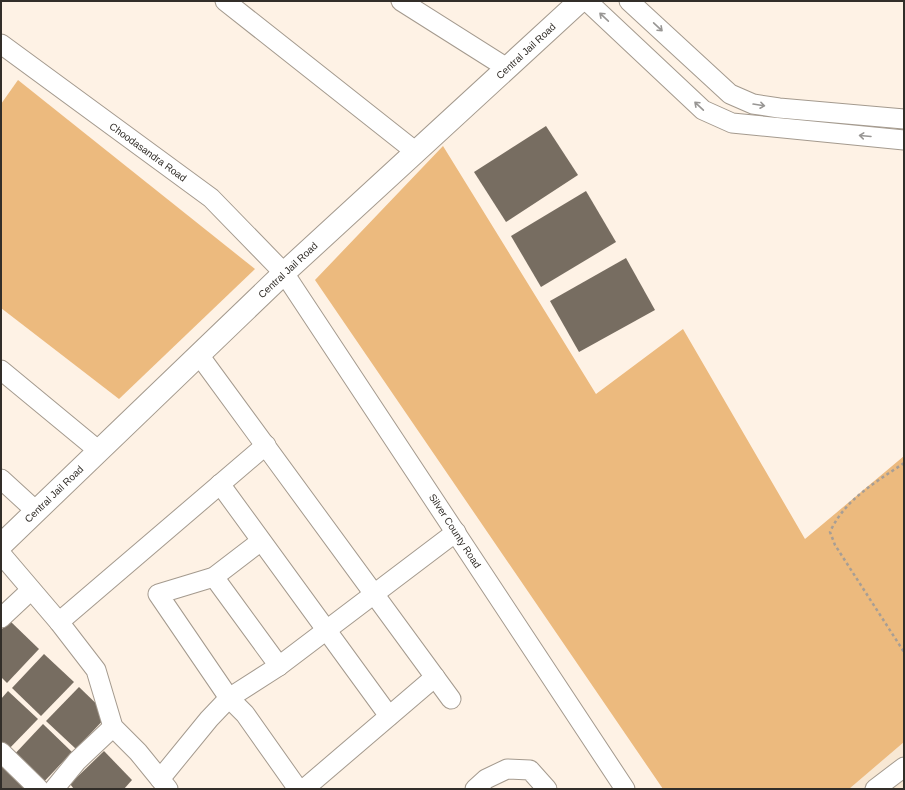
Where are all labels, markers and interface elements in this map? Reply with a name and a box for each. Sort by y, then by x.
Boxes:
one-way arrow [599,12,609,22]
street label: Central Jail Road [494,21,558,81]
one-way arrow [653,23,663,32]
one-way arrow [693,101,704,110]
one-way arrow [753,101,766,109]
street label: Choodasandra Road [107,120,189,184]
one-way arrow [859,133,872,140]
street label: Central Jail Road [256,240,320,300]
street label: Central Jail Road [23,463,85,525]
street label: Silver County Road [427,492,483,570]

